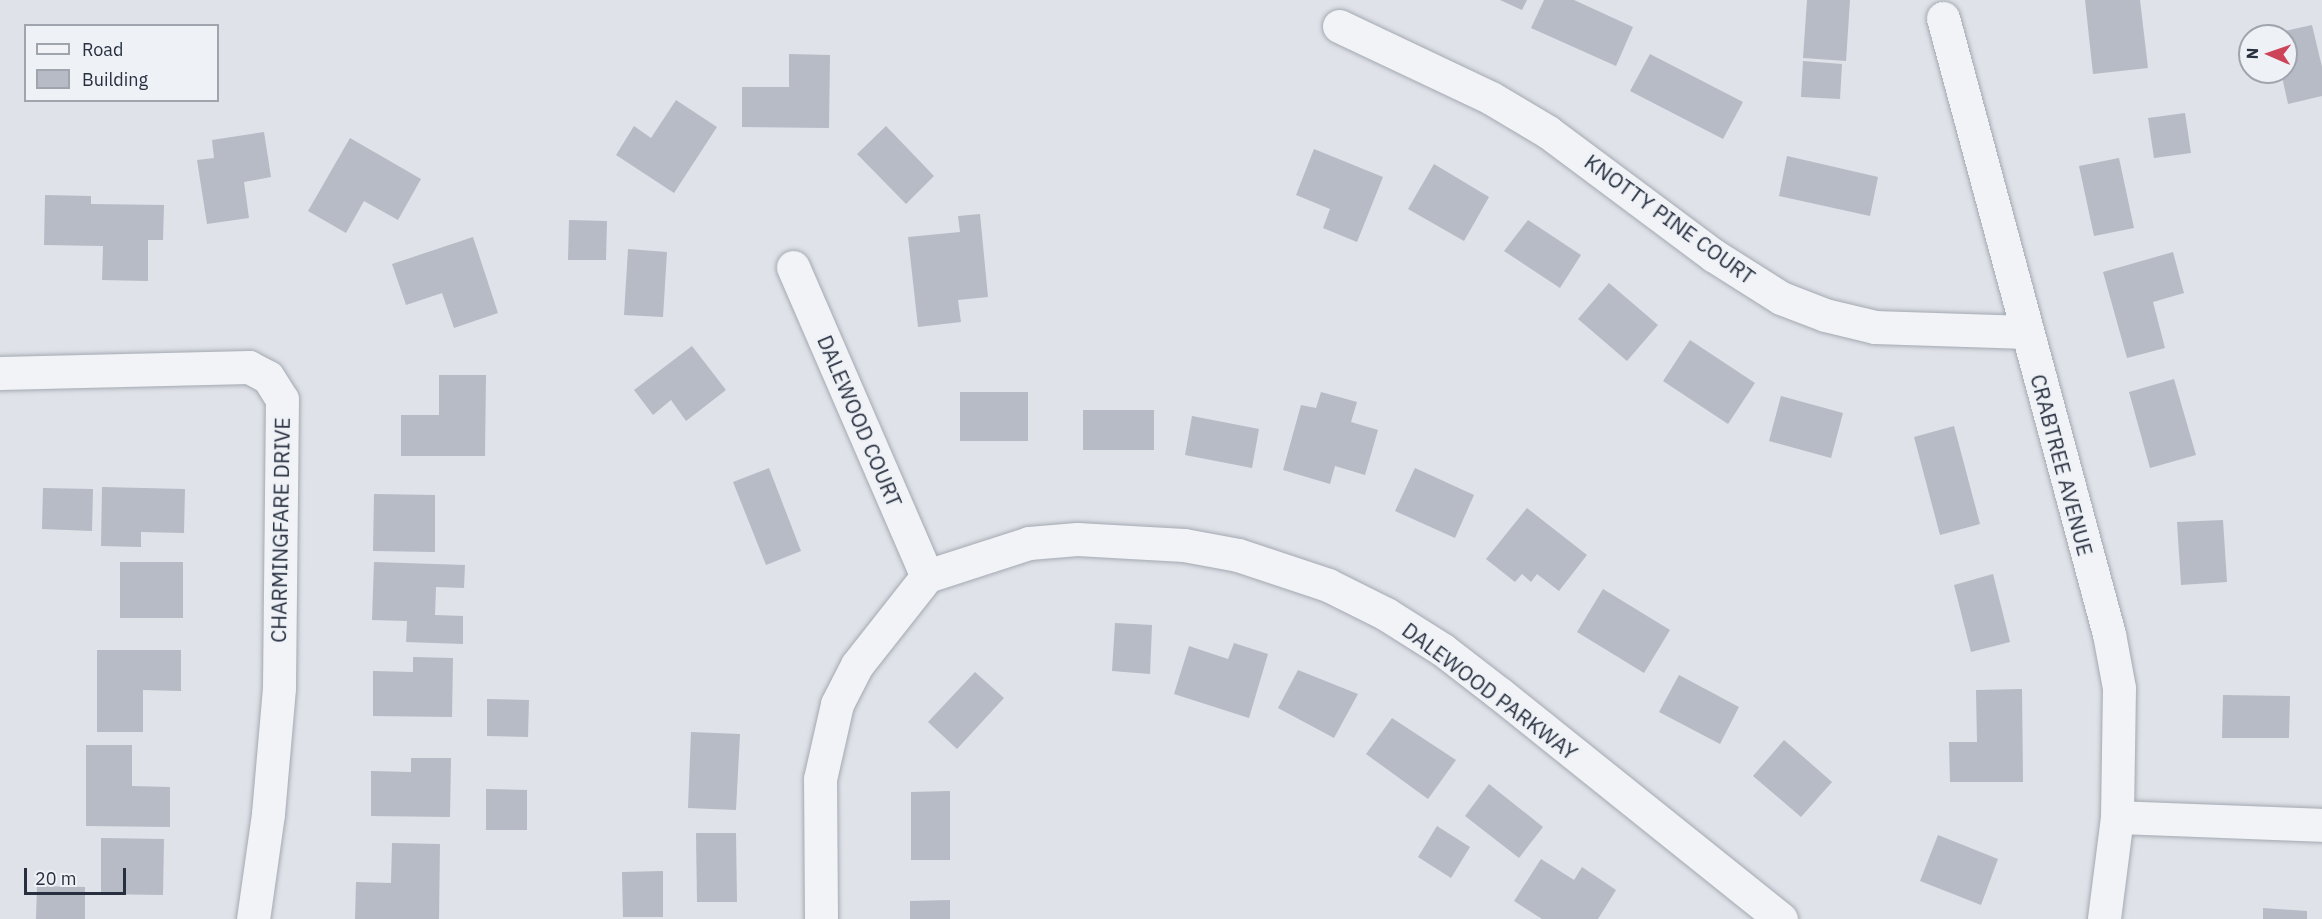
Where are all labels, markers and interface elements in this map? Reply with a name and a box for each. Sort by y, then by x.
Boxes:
legend [24,24,219,102]
north arrow [2238,24,2298,84]
text: Road [82,38,123,61]
text: N [2242,47,2262,60]
text: Building [82,68,148,91]
street label: KNOTTY PINE COURT [1580,149,1760,289]
street label: DALEWOOD COURT [812,331,908,511]
street label: CRABTREE AVENUE [2026,371,2098,559]
street label: CHARMINGFARE DRIVE [265,417,295,643]
street label: DALEWOOD PARKWAY [1397,617,1583,765]
scale bar [27,856,129,894]
text: 20 m [35,867,77,890]

